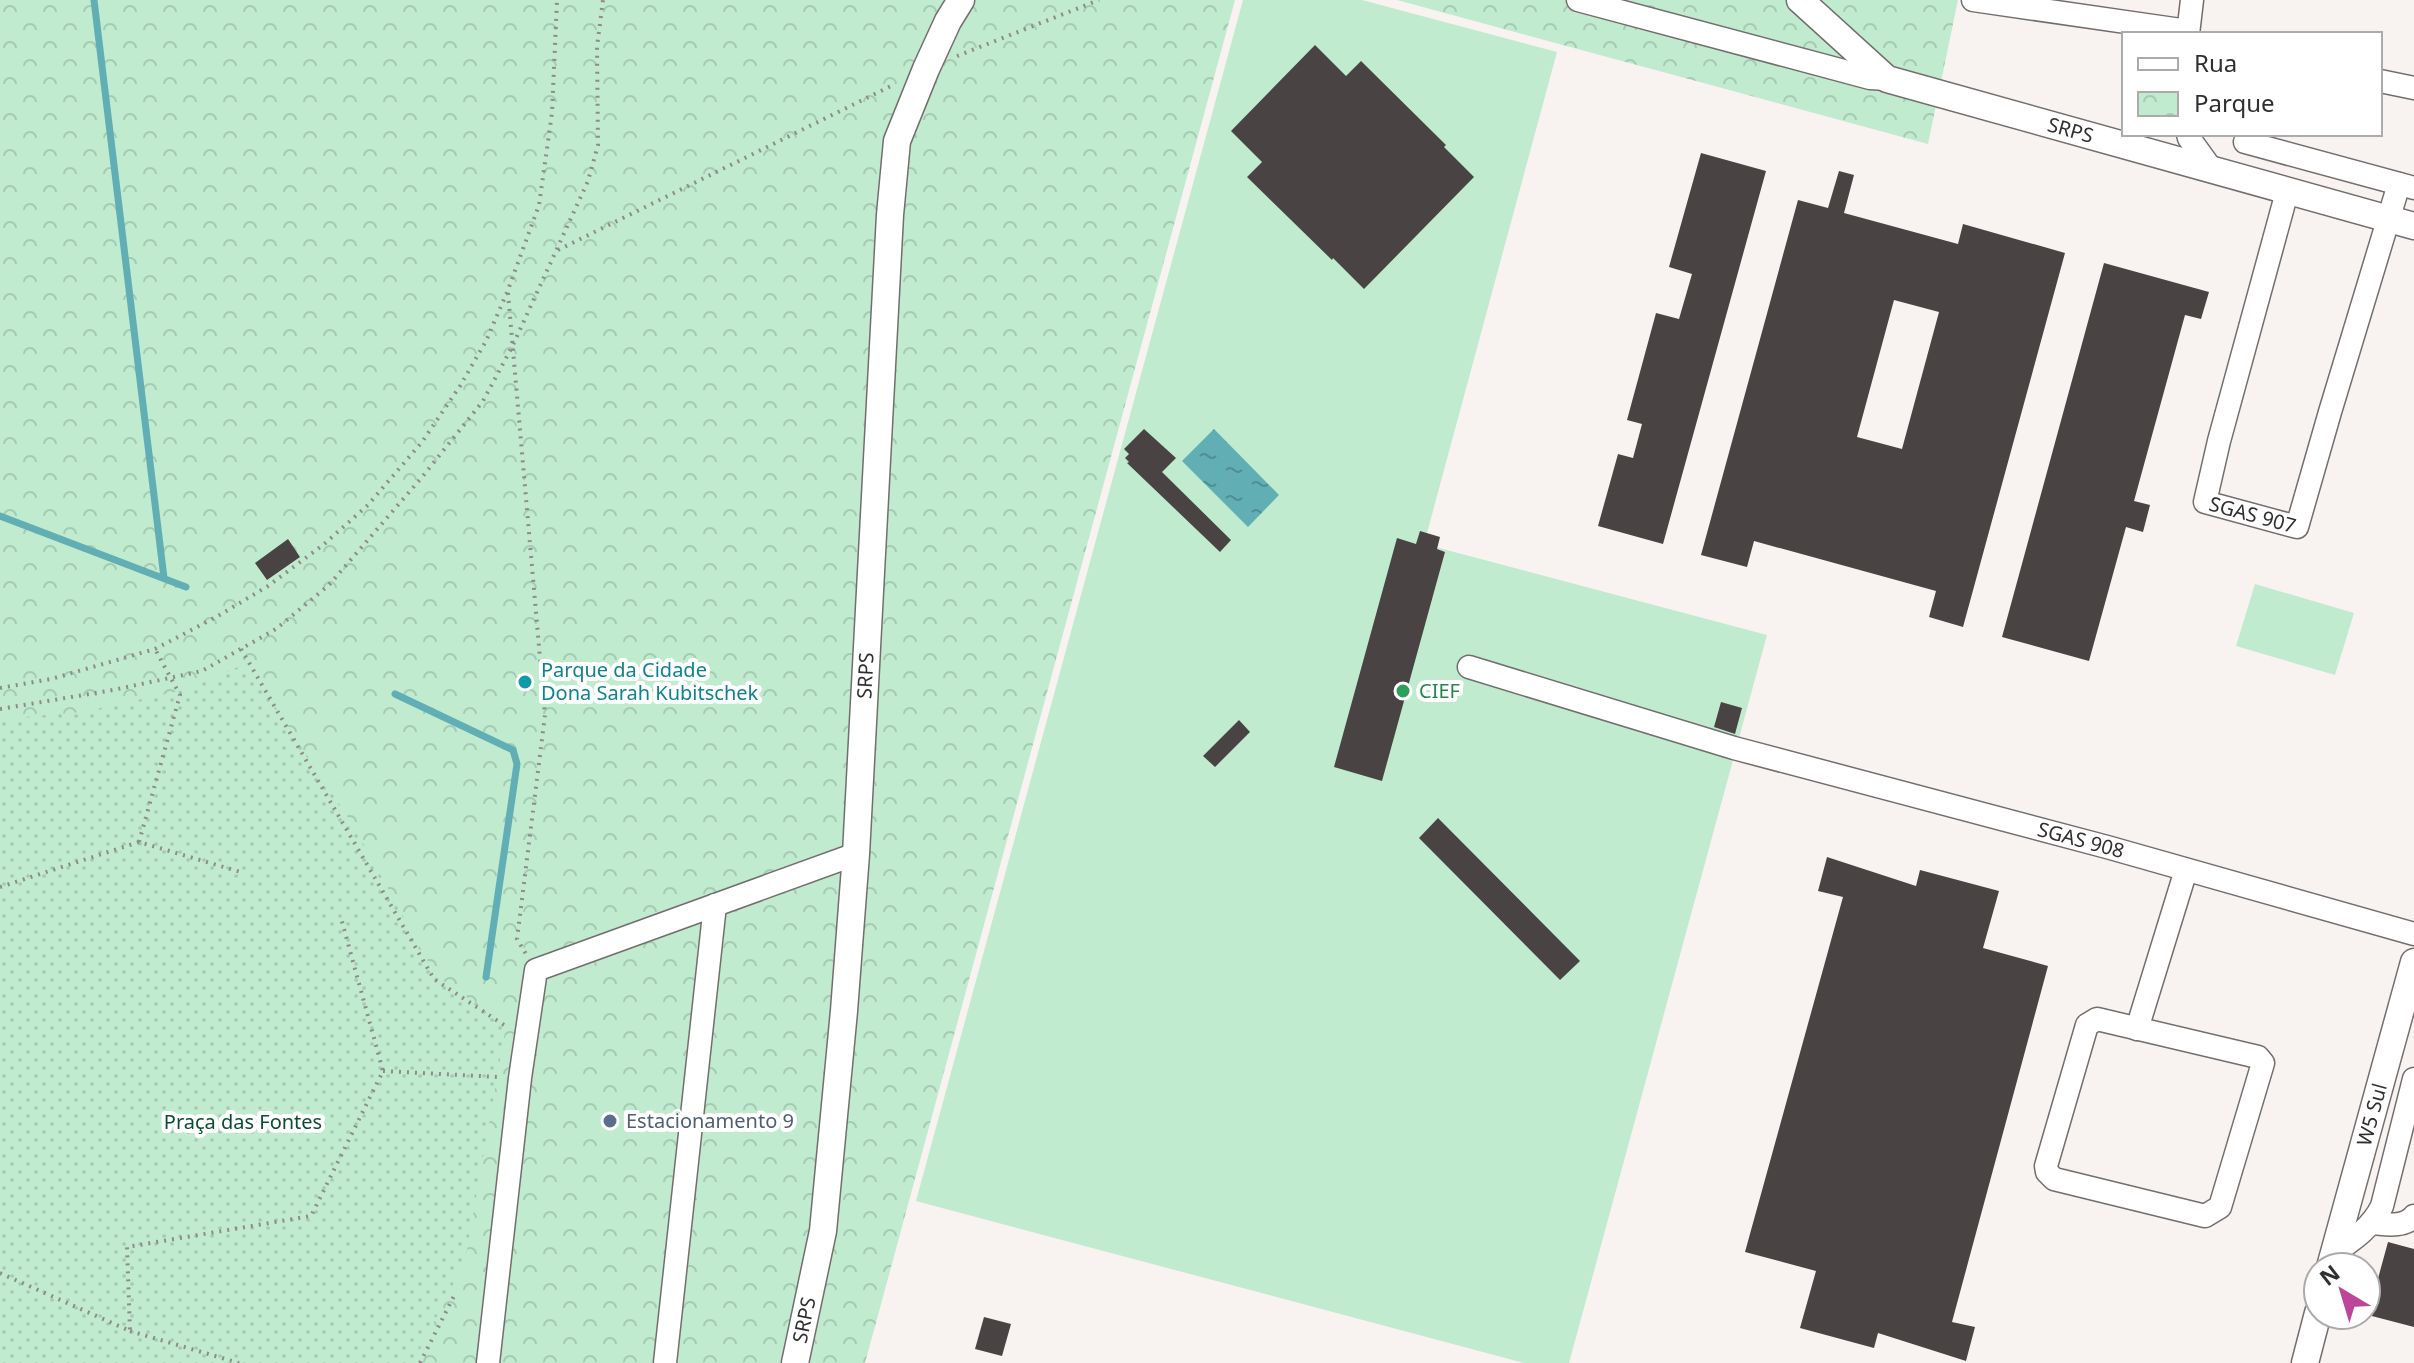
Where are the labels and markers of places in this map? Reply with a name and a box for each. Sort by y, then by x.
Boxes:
place label: Parque da Cidade Dona Sarah Kubitschek [541,656,759,706]
marker: Parque da Cidade Dona Sarah Kubitschek [516,673,534,691]
place label: CIEF [1419,677,1460,704]
marker: CIEF [1394,682,1412,700]
place label: Estacionamento 9 [626,1107,794,1134]
marker: Estacionamento 9 [601,1112,619,1130]

